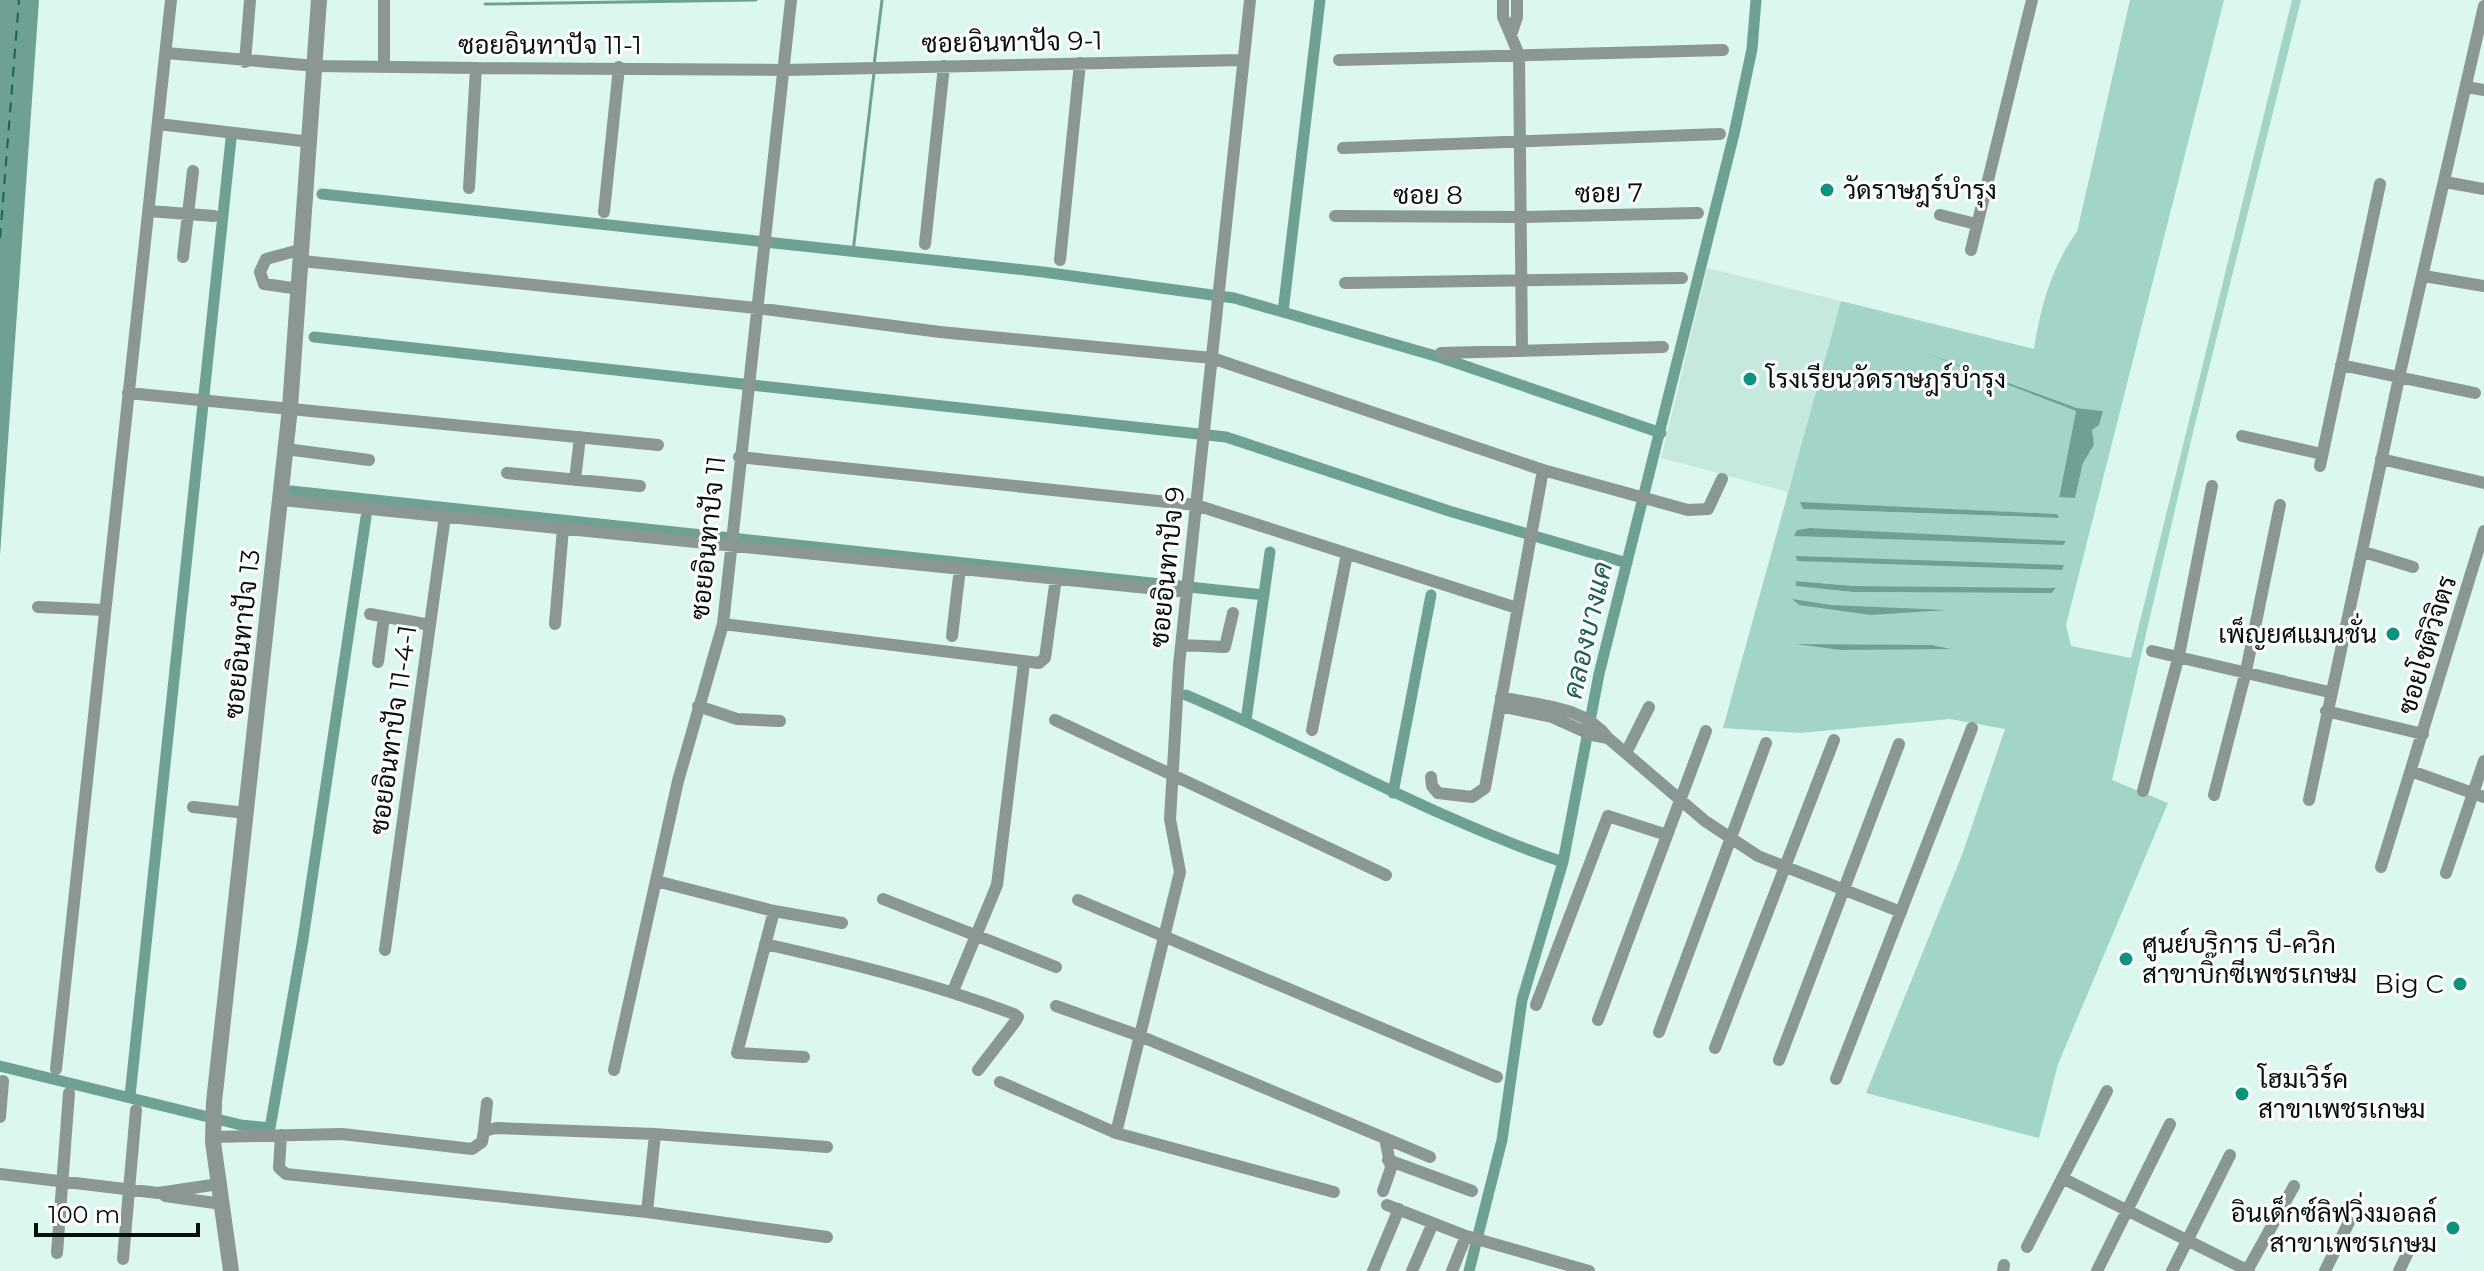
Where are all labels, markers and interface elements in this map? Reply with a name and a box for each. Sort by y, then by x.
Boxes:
street label: ซอยอินทาปัจ 9-1 [921,24,1103,60]
street label: ซอยอินทาปัจ 11-1 [458,29,642,61]
place label: วัดราษฎร์บำรุง [1843,173,1997,208]
street label: ซอย 7 [1575,176,1643,210]
street label: ซอย 8 [1393,179,1463,211]
marker: วัดราษฎร์บำรุง [1818,181,1836,199]
place label: โรงเรียนวัดราษฎร์บำรุง [1764,362,2006,397]
marker: โรงเรียนวัดราษฎร์บำรุง [1741,370,1759,388]
street label: ซอยอินทาปัจ 11 [683,454,733,622]
street label: ซอยอินทาปัจ 9 [1143,485,1191,649]
street label: ซอยอินทาปัจ 13 [217,548,267,720]
water label: คลองบางแค [1555,558,1619,702]
street label: ซอยโชติวิจิตร [2391,572,2463,718]
place label: เพ็ญยศแมนชั่น [2218,613,2377,650]
street label: ซอยอินทาปัจ 11-4-1 [362,623,424,837]
marker: เพ็ญยศแมนชั่น [2384,625,2402,643]
place label: ศูนย์บริการ บี-ควิก สาขาบิ๊กซีเพชรเกษม [2142,927,2357,990]
marker: ศูนย์บริการ บี-ควิก สาขาบิ๊กซีเพชรเกษม [2117,950,2135,968]
place label: Big C [2374,968,2444,1000]
marker: Big C [2451,975,2469,993]
place label: โฮมเวิร์ค สาขาเพชรเกษม [2256,1062,2425,1125]
marker: โฮมเวิร์ค สาขาเพชรเกษม [2233,1085,2251,1103]
scale bar [36,1187,198,1237]
place label: อินเด็กซ์ลิฟวิ่งมอลล์ สาขาเพชรเกษม [2230,1192,2437,1259]
text: 100 m [48,1200,120,1229]
marker: อินเด็กซ์ลิฟวิ่งมอลล์ สาขาเพชรเกษม [2444,1219,2462,1237]

